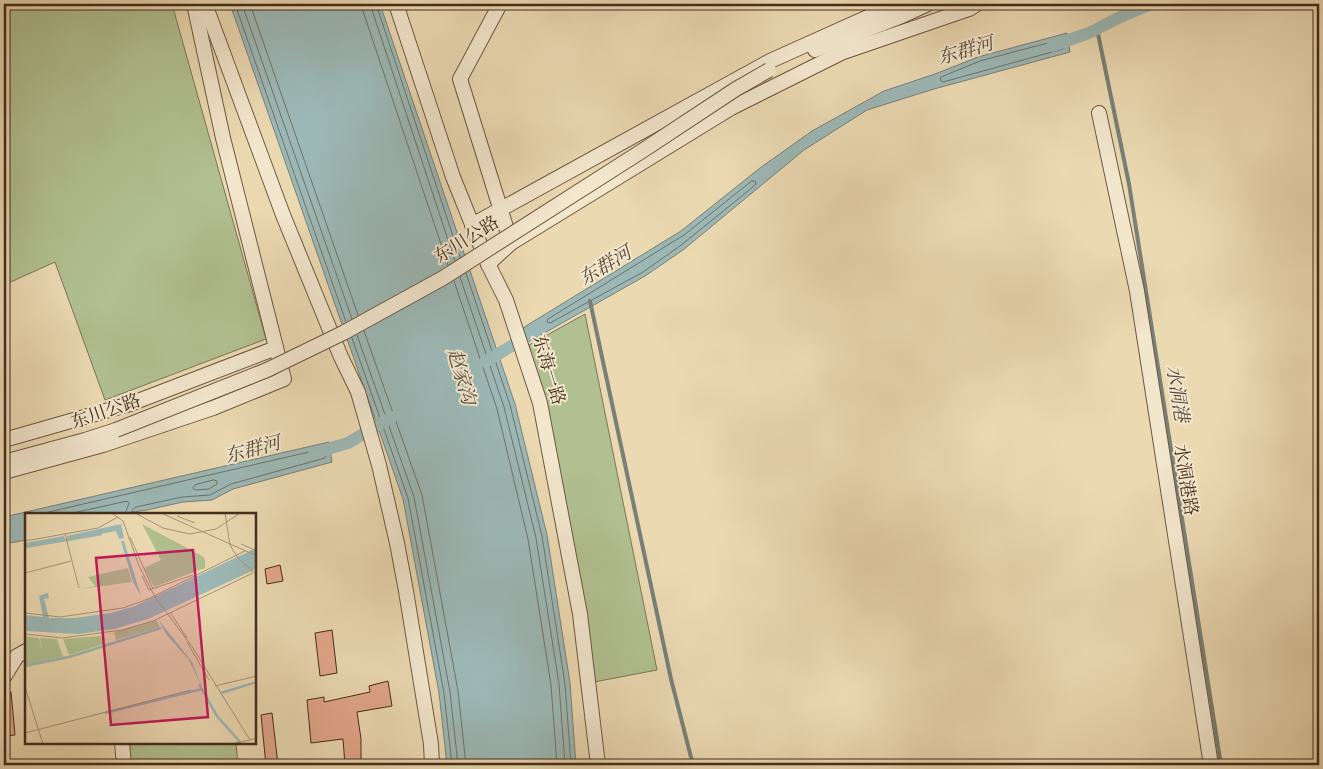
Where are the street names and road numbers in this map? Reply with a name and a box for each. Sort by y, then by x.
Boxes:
street label: 东川公路 [431,212,502,267]
street label: 东海一路 [529,332,569,407]
street label: 东川公路 [68,390,143,432]
street label: 水洞港路 [1170,443,1201,517]

